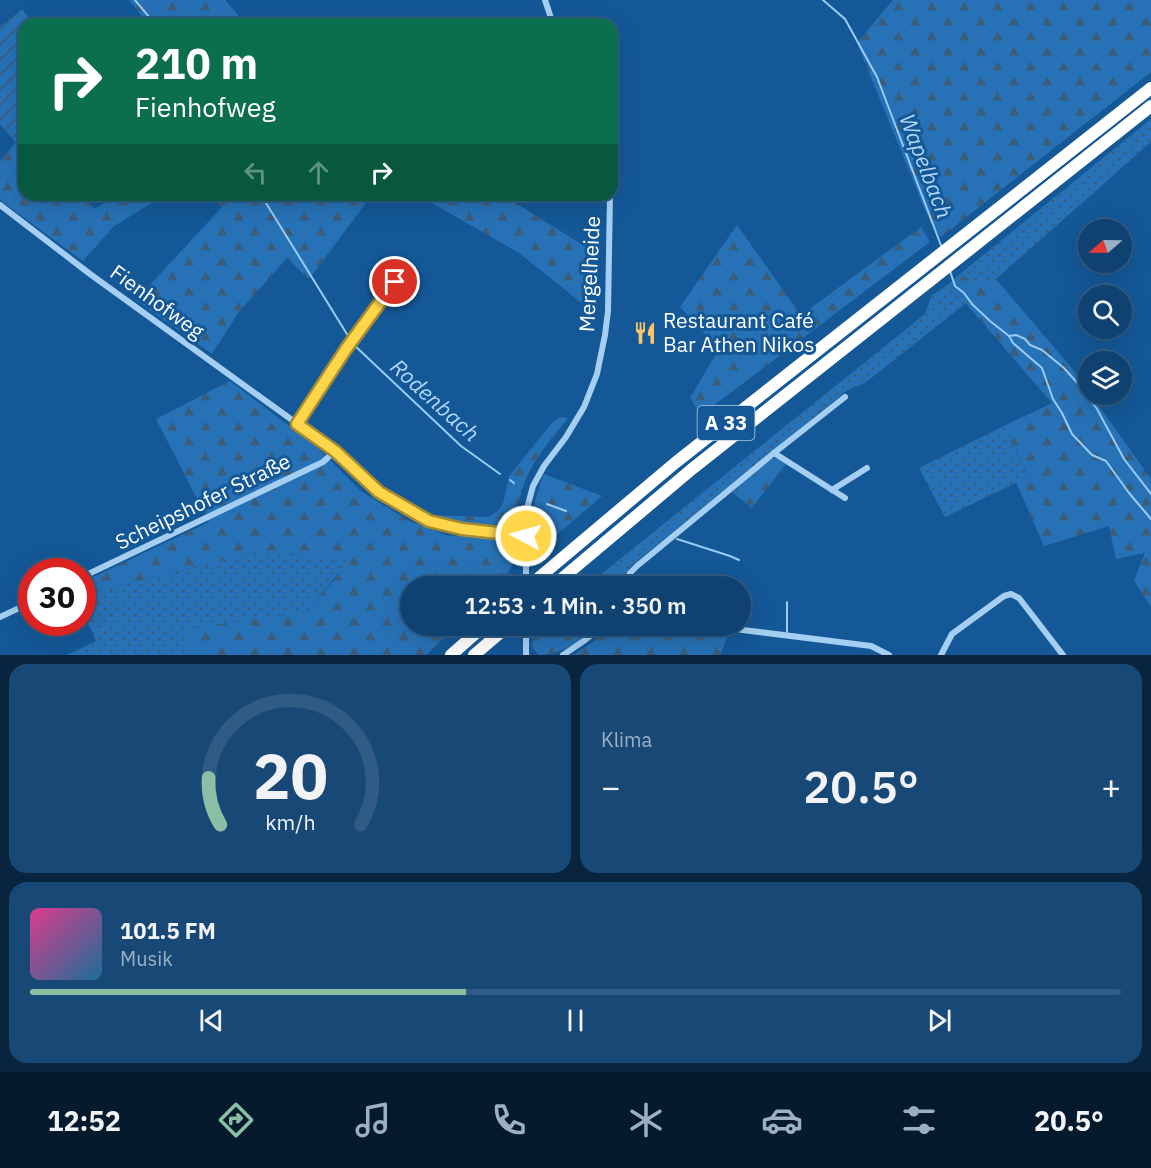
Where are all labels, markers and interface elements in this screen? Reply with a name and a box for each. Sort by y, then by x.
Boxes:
text: 210 m [135,36,258,91]
icon: right [36,42,114,120]
text: Fienhofweg [135,89,276,124]
water label: Wapelbach [893,109,960,222]
icon: left [239,156,272,189]
icon: ahead [302,156,335,189]
icon: right [365,156,398,189]
street label: Mergelheide [572,215,606,333]
north arrow [1078,219,1132,273]
map controls [1078,219,1132,405]
pin [369,256,420,307]
street label: Fienhofweg [105,258,210,345]
icon: arrive [378,265,411,298]
button: search [1078,285,1132,339]
place label: Restaurant Café Bar Athen Nikos [663,306,814,358]
restaurant icon: Restaurant Café Bar Athen Nikos [632,320,658,346]
button: layers [1078,351,1132,405]
water label: Rodenbach [385,352,486,447]
road number: A 33 [698,406,754,440]
street label: Scheipshofer Straße [110,446,295,556]
position arrow [494,504,558,568]
speed limit sign: 30 [18,558,96,636]
text: 12:53 · 1 Min. · 350 m [464,591,687,620]
text: Klima [601,726,652,753]
text: 20 [253,735,327,816]
text: 20.5° [803,757,919,815]
text: − [601,765,621,808]
text: + [1101,765,1121,808]
text: km/h [265,809,315,837]
text: 101.5 FM [120,916,216,945]
text: Musik [120,945,173,972]
icon: previous [195,1004,228,1037]
icon: pause [559,1004,592,1037]
icon: next [923,1004,956,1037]
icon: directions [215,1099,257,1141]
icon: music [352,1099,394,1141]
icon: phone [488,1099,530,1141]
icon: climate [625,1099,667,1141]
icon: car [761,1099,803,1141]
icon: filters [898,1099,940,1141]
text: 12:52 [47,1103,121,1138]
text: 20.5° [1034,1103,1104,1138]

